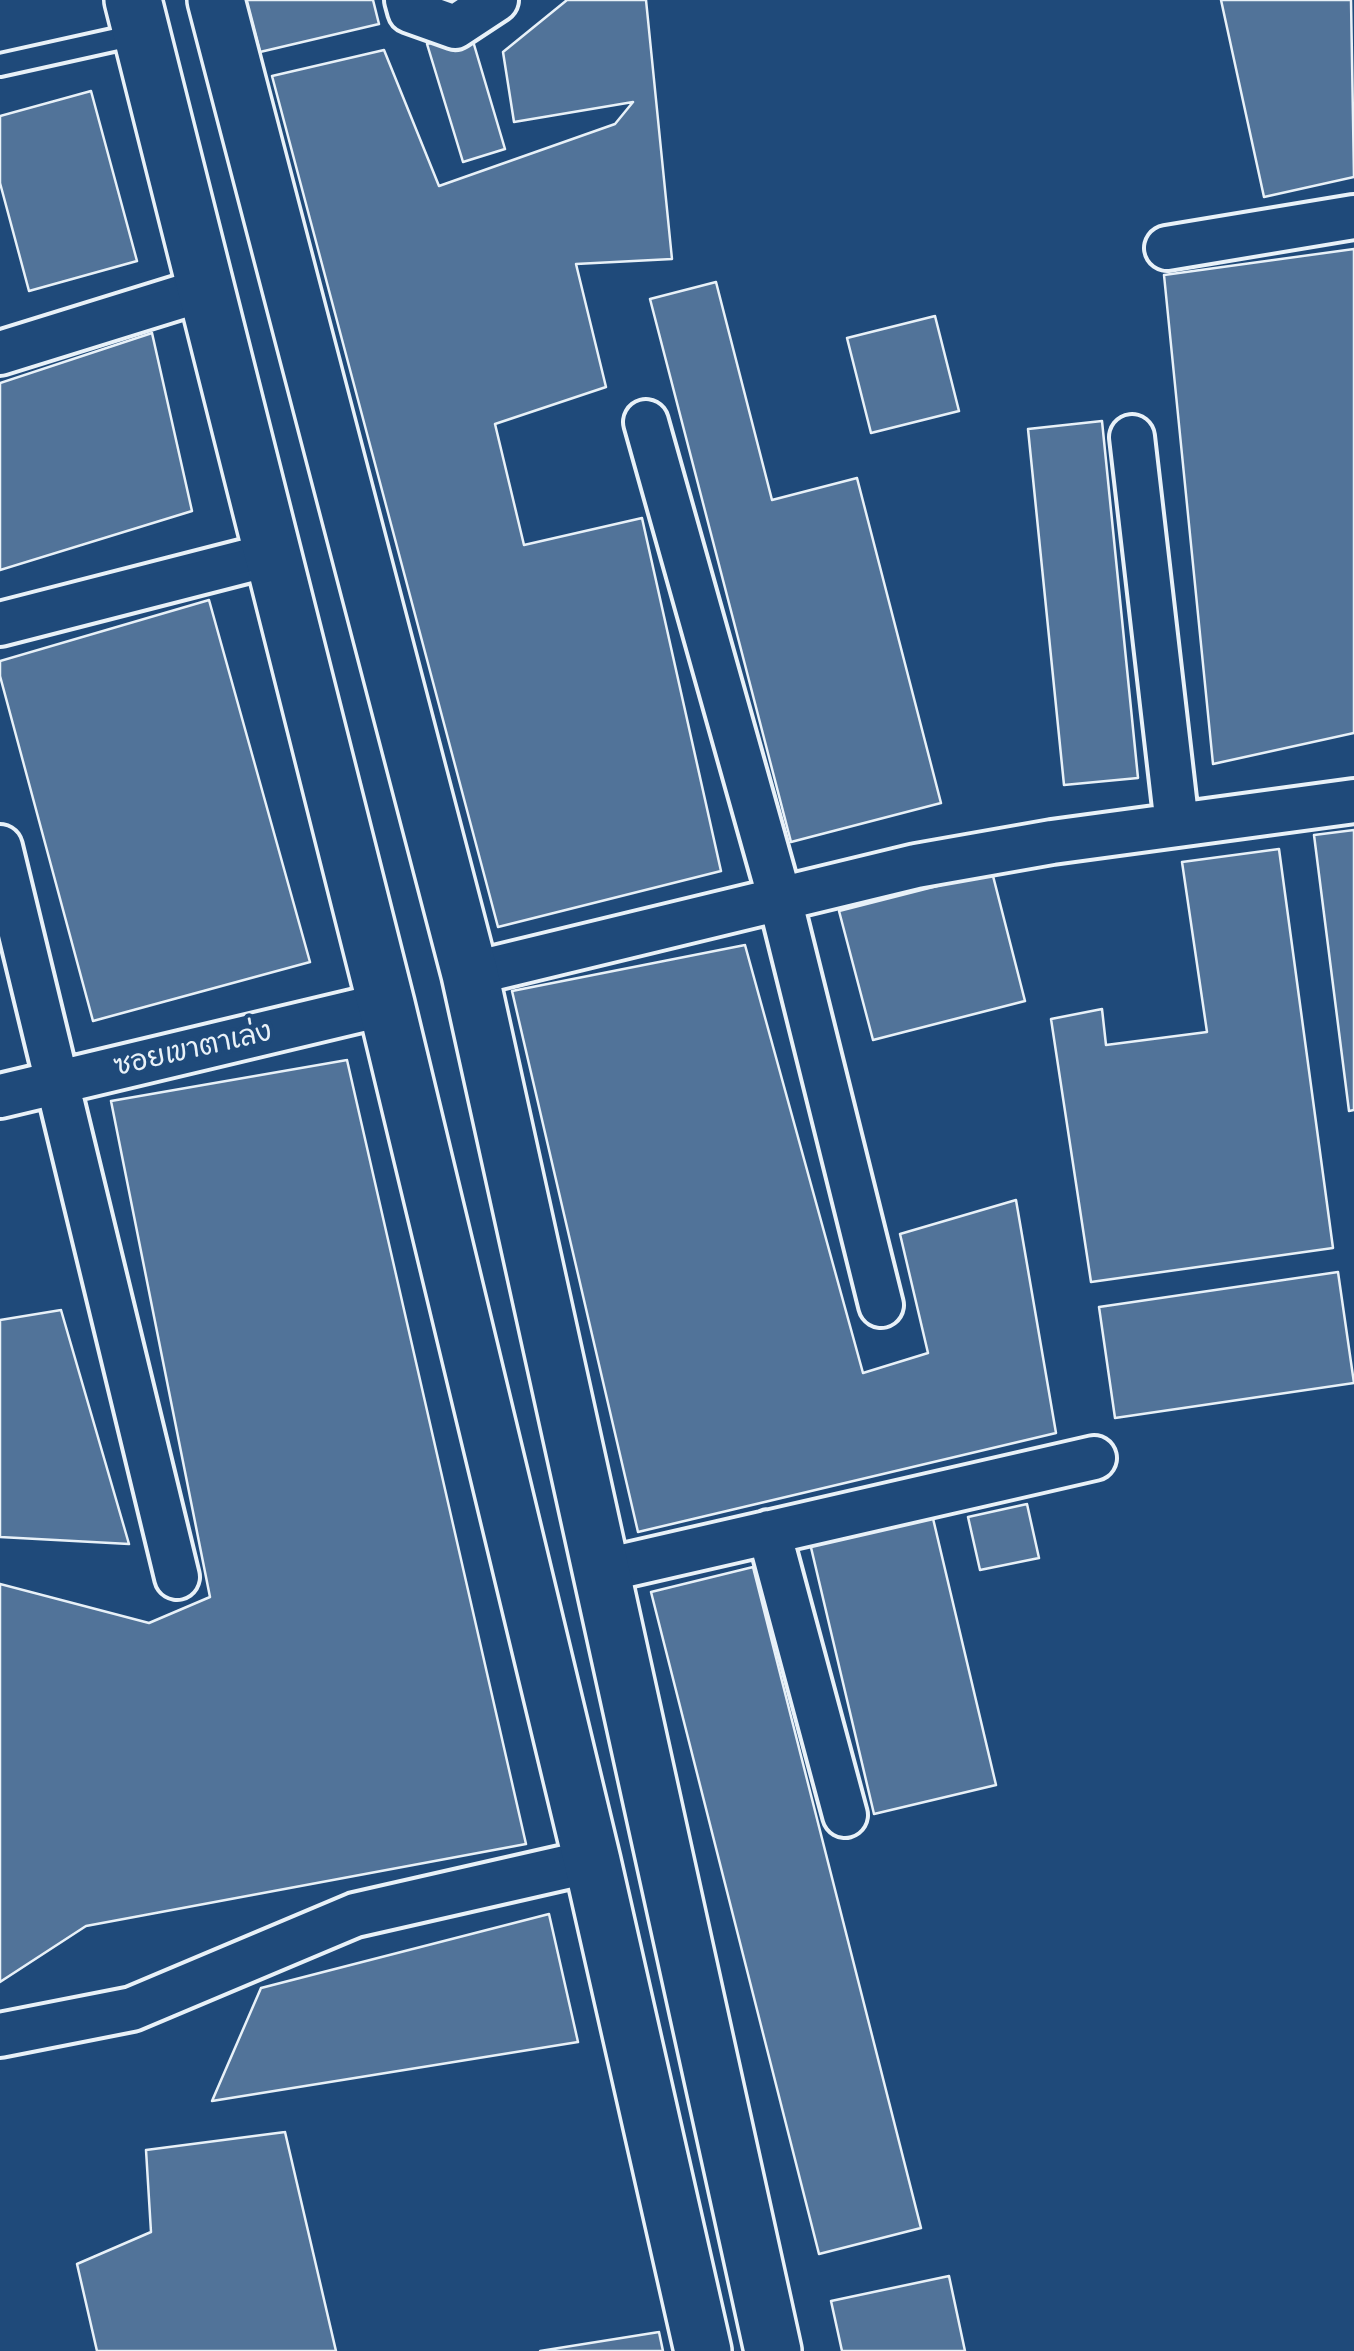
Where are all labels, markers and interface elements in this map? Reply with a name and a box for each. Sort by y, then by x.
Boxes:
street label: ซอยเขาตาเล่ง [111,1016,275,1084]

